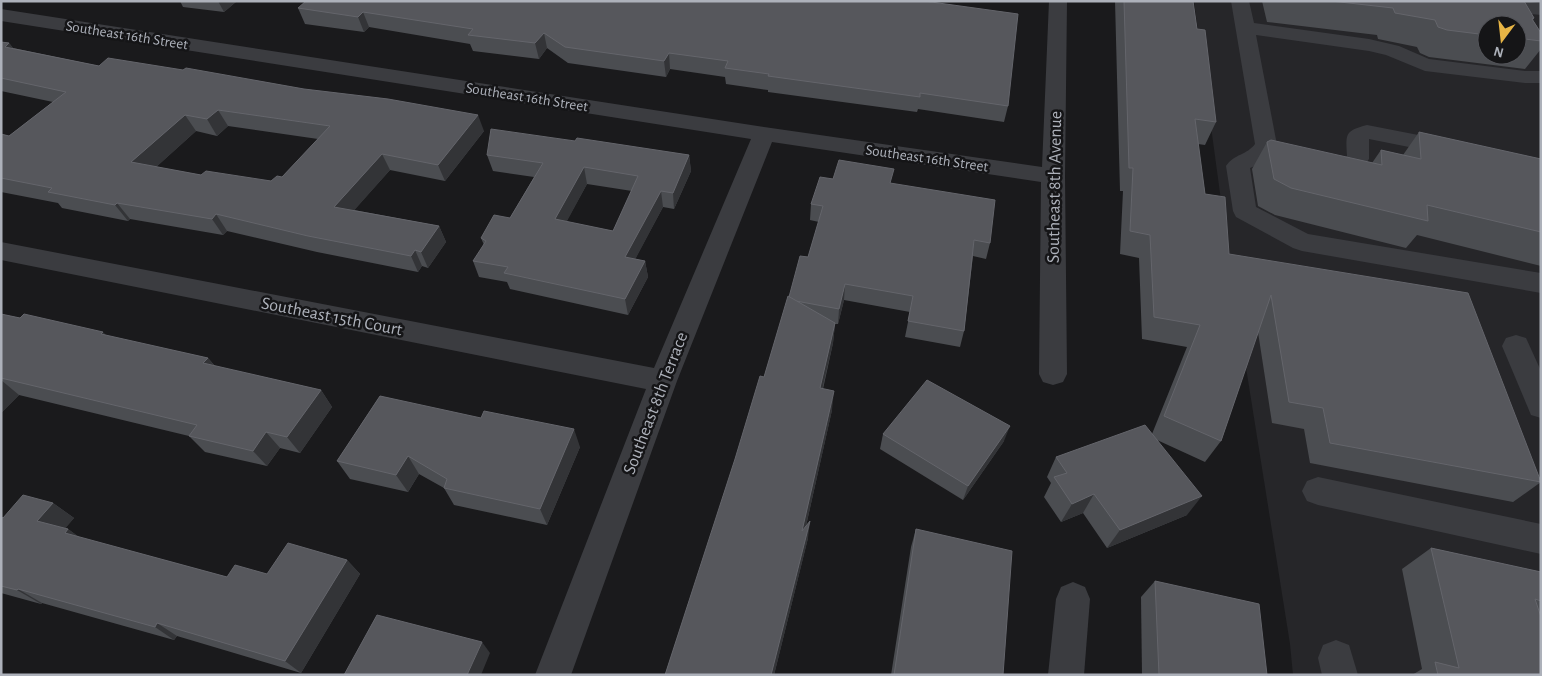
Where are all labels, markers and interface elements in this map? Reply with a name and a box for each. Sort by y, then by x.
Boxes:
north arrow [1477,15,1527,65]
street label: Southeast 16th Street [65,18,189,53]
text: N [1492,44,1505,60]
street label: Southeast 16th Street [465,80,589,115]
street label: Southeast 8th Avenue [1045,111,1065,263]
street label: Southeast 16th Street [865,142,989,175]
street label: Southeast 15th Court [260,294,404,340]
street label: Southeast 8th Terrace [621,330,691,477]

